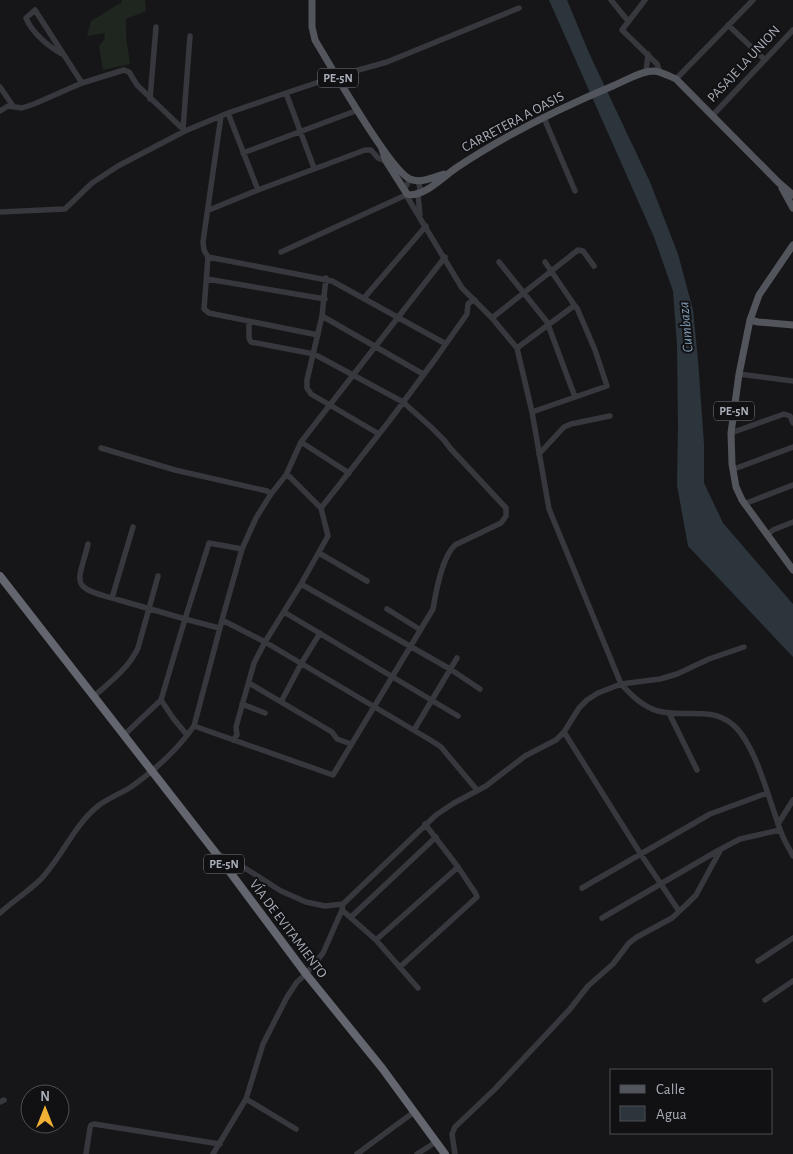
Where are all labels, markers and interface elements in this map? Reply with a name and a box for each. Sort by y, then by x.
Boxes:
street label: PASAJE LA UNION [705,23,783,105]
road number: PE-5N [318,68,358,88]
street label: CARRETERA A OASIS [460,89,566,155]
water label: Cumbaza [676,301,696,353]
road number: PE-5N [714,402,754,421]
road number: PE-5N [204,854,244,874]
street label: VÍA DE EVITAMIENTO [247,876,332,981]
legend [610,1069,773,1134]
text: Calle [656,1082,685,1097]
north arrow [20,1084,70,1134]
text: N [40,1090,50,1104]
text: Agua [656,1107,687,1122]

